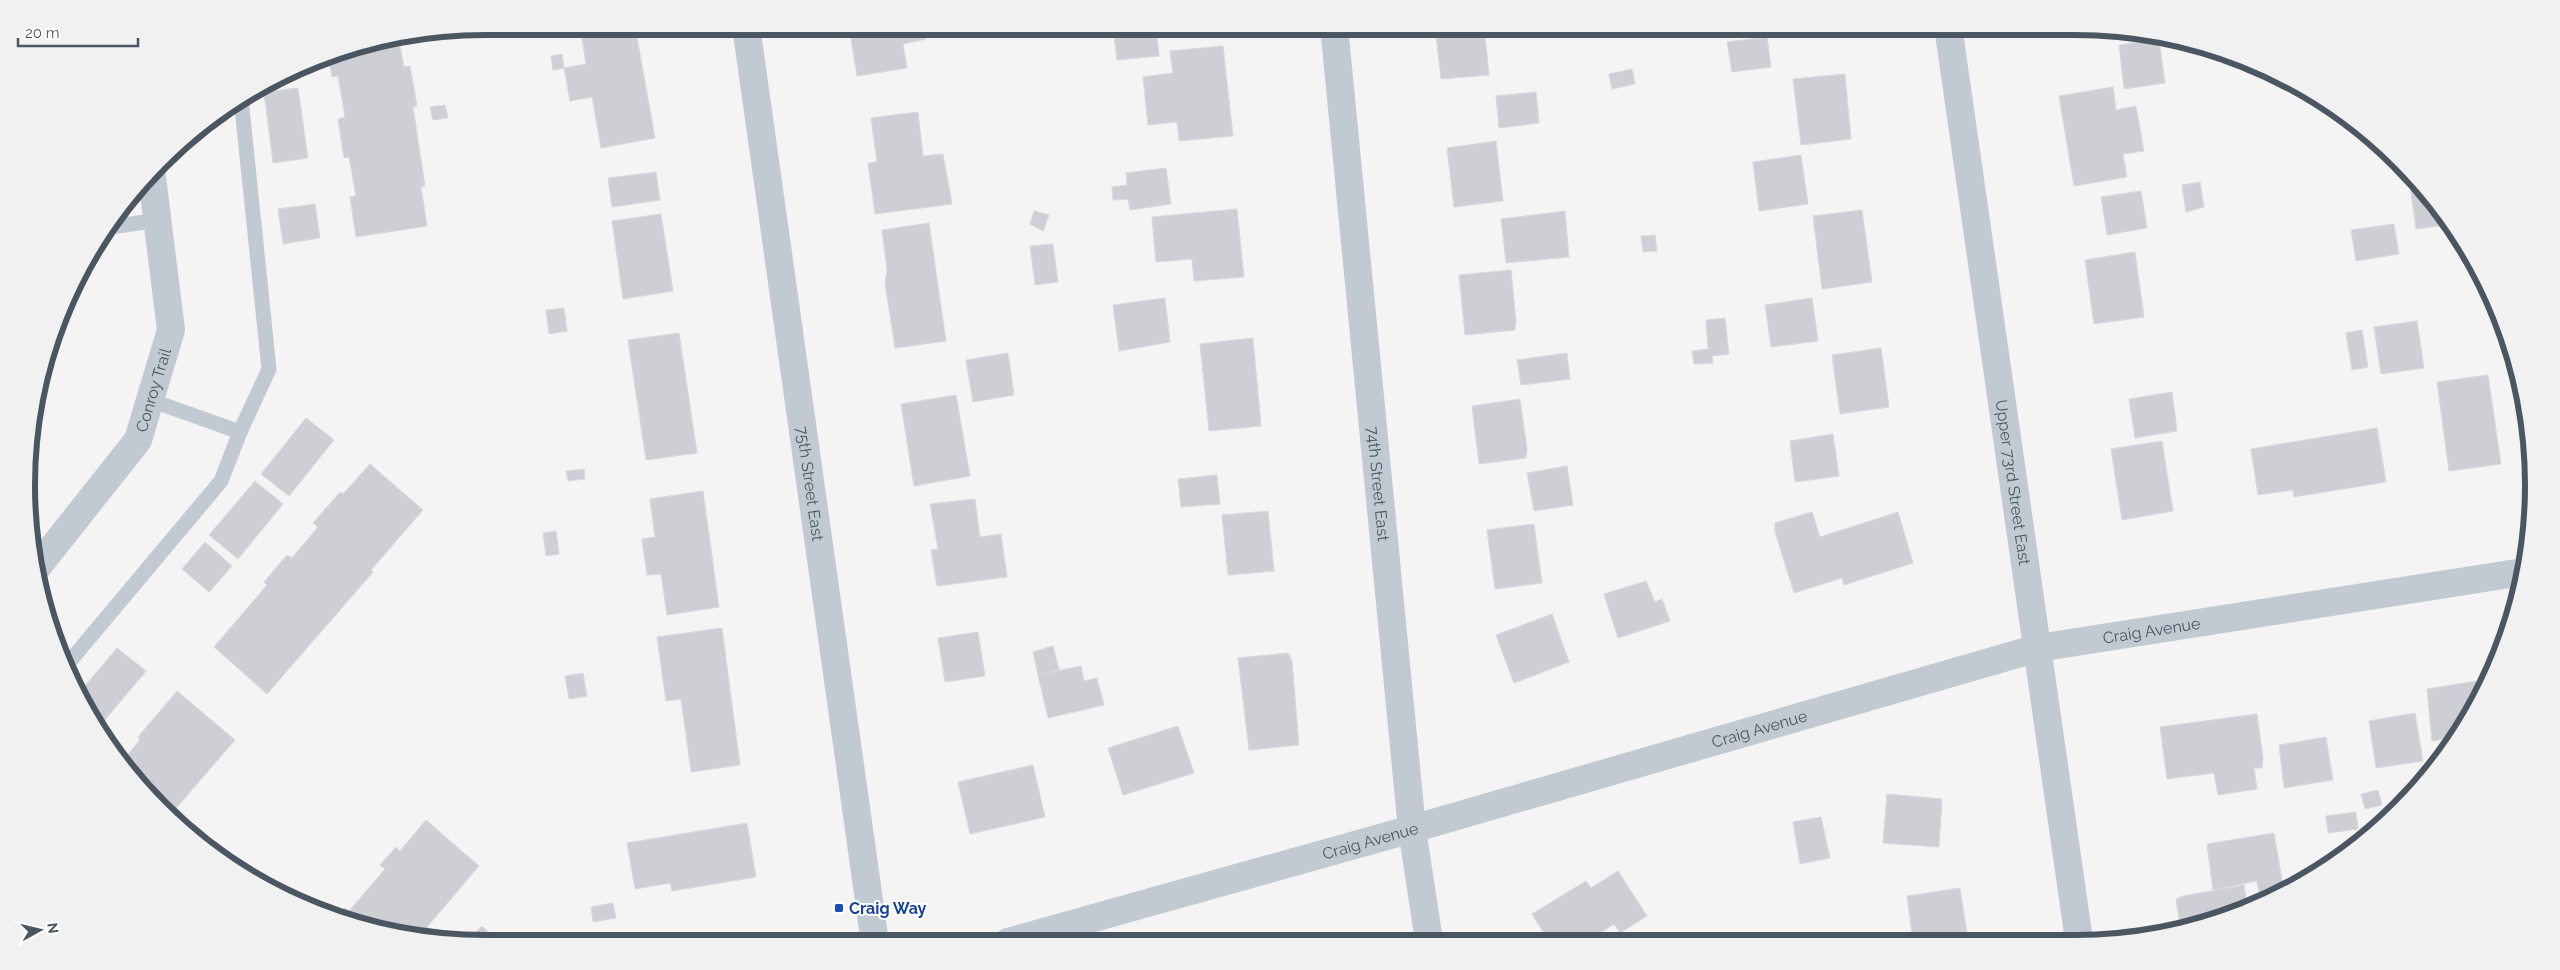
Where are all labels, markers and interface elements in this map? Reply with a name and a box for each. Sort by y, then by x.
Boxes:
scale bar [18,15,138,47]
text: 20 m [25,24,60,42]
street label: Conroy Trail [131,345,175,434]
street label: Upper 73rd Street East [1992,398,2035,567]
street label: 75th Street East [793,425,828,543]
street label: 74th Street East [1363,426,1394,543]
street label: Craig Avenue [2101,613,2202,647]
street label: Craig Avenue [1709,706,1809,751]
street label: Craig Avenue [1320,818,1420,863]
place label: Craig Way [849,899,927,918]
marker: Craig Way [833,902,845,914]
north arrow [15,905,65,955]
text: N [44,922,62,935]

